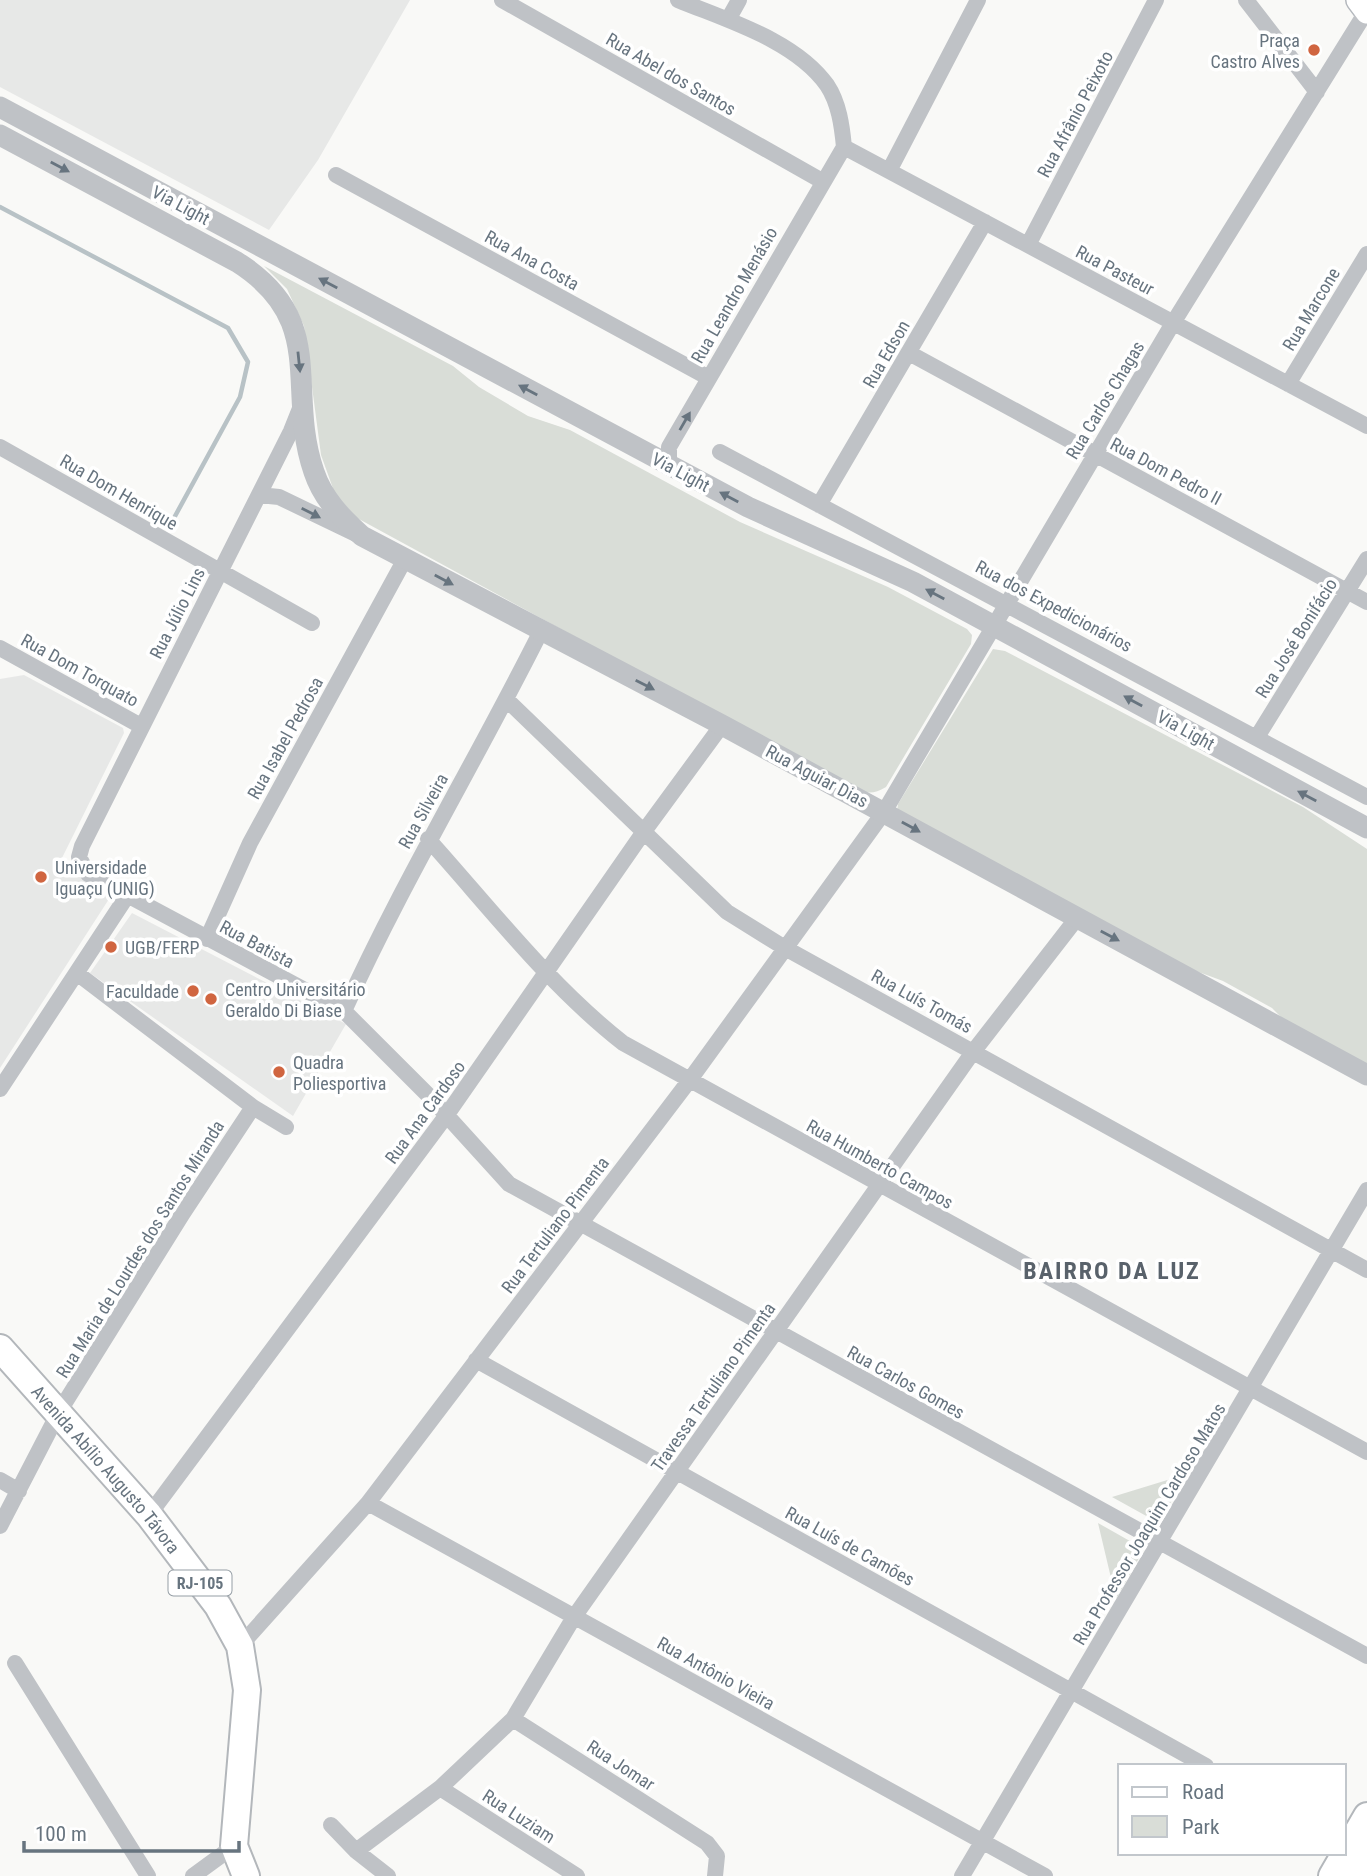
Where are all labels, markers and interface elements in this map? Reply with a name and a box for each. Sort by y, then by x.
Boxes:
street label: Rua Abel dos Santos [602,28,740,120]
place label: Praça Castro Alves [1210,30,1300,72]
marker: Praça Castro Alves [1306,42,1322,58]
street label: Rua Afrânio Peixoto [1033,47,1117,181]
one-way arrow [50,161,70,173]
street label: Via Light [148,181,214,229]
street label: Rua Leandro Menásio [687,223,781,367]
street label: Rua Ana Costa [481,226,583,294]
street label: Rua Pasteur [1072,241,1158,300]
street label: Rua Marcone [1278,264,1344,354]
one-way arrow [318,277,338,289]
street label: Rua Edson [858,316,914,392]
street label: Rua Carlos Chagas [1061,337,1149,463]
one-way arrow [294,351,305,373]
one-way arrow [518,385,538,396]
one-way arrow [678,412,691,431]
street label: Rua Dom Pedro II [1107,433,1225,509]
street label: Via Light [648,448,714,496]
street label: Rua Dom Henrique [57,450,181,534]
one-way arrow [719,492,739,503]
one-way arrow [301,508,321,519]
street label: Rua dos Expedicionários [972,556,1136,656]
street label: Rua Júlio Lins [145,564,209,662]
one-way arrow [434,574,454,586]
street label: Rua José Bonifácio [1251,574,1341,702]
one-way arrow [925,588,945,600]
street label: Rua Dom Torquato [18,629,142,711]
street label: Rua Isabel Pedrosa [243,673,327,803]
one-way arrow [636,679,655,691]
one-way arrow [1124,695,1143,707]
street label: Via Light [1154,706,1218,754]
street label: Rua Aguiar Dias [762,740,872,812]
street label: Rua Silveira [394,770,452,852]
one-way arrow [1297,790,1317,801]
one-way arrow [901,821,921,833]
place label: Universidade Iguaçu (UNIG) [55,857,155,900]
marker: Universidade Iguaçu (UNIG) [33,869,49,885]
street label: Rua Batista [216,916,298,972]
one-way arrow [1101,930,1120,942]
place label: UGB/FERP [125,937,199,958]
marker: UGB/FERP [103,939,119,955]
street label: Rua Luís Tomás [868,965,976,1037]
place label: Centro Universitário Geraldo Di Biase [225,979,366,1021]
place label: Faculdade [106,981,179,1002]
marker: Faculdade [185,983,201,999]
marker: Centro Universitário Geraldo Di Biase [203,991,219,1007]
place label: Quadra Poliesportiva [293,1052,386,1094]
street label: Rua Ana Cardoso [381,1056,469,1168]
marker: Quadra Poliesportiva [271,1064,287,1080]
street label: Rua Humberto Campos [803,1115,957,1213]
street label: Rua Maria de Lourdes dos Santos Miranda [52,1116,228,1382]
street label: Rua Tertuliano Pimenta [497,1153,613,1297]
district label: BAIRRO DA LUZ [1023,1257,1201,1285]
street label: Travessa Tertuliano Pimenta [647,1298,779,1476]
street label: Rua Carlos Gomes [844,1341,968,1423]
street label: Avenida Abílio Augusto Távora [28,1381,185,1557]
street label: Rua Professor Joaquim Cardoso Matos [1068,1399,1230,1649]
street label: Rua Luís de Camões [782,1502,918,1590]
road number: RJ-105 [168,1570,232,1596]
street label: Rua Antônio Vieira [654,1632,778,1714]
street label: Rua Jomar [583,1735,659,1795]
legend [1118,1764,1346,1855]
text: Road [1182,1780,1224,1804]
street label: Rua Luziam [479,1785,559,1847]
scale bar [24,1810,240,1854]
text: Park [1182,1815,1220,1839]
text: 100 m [35,1822,87,1846]

